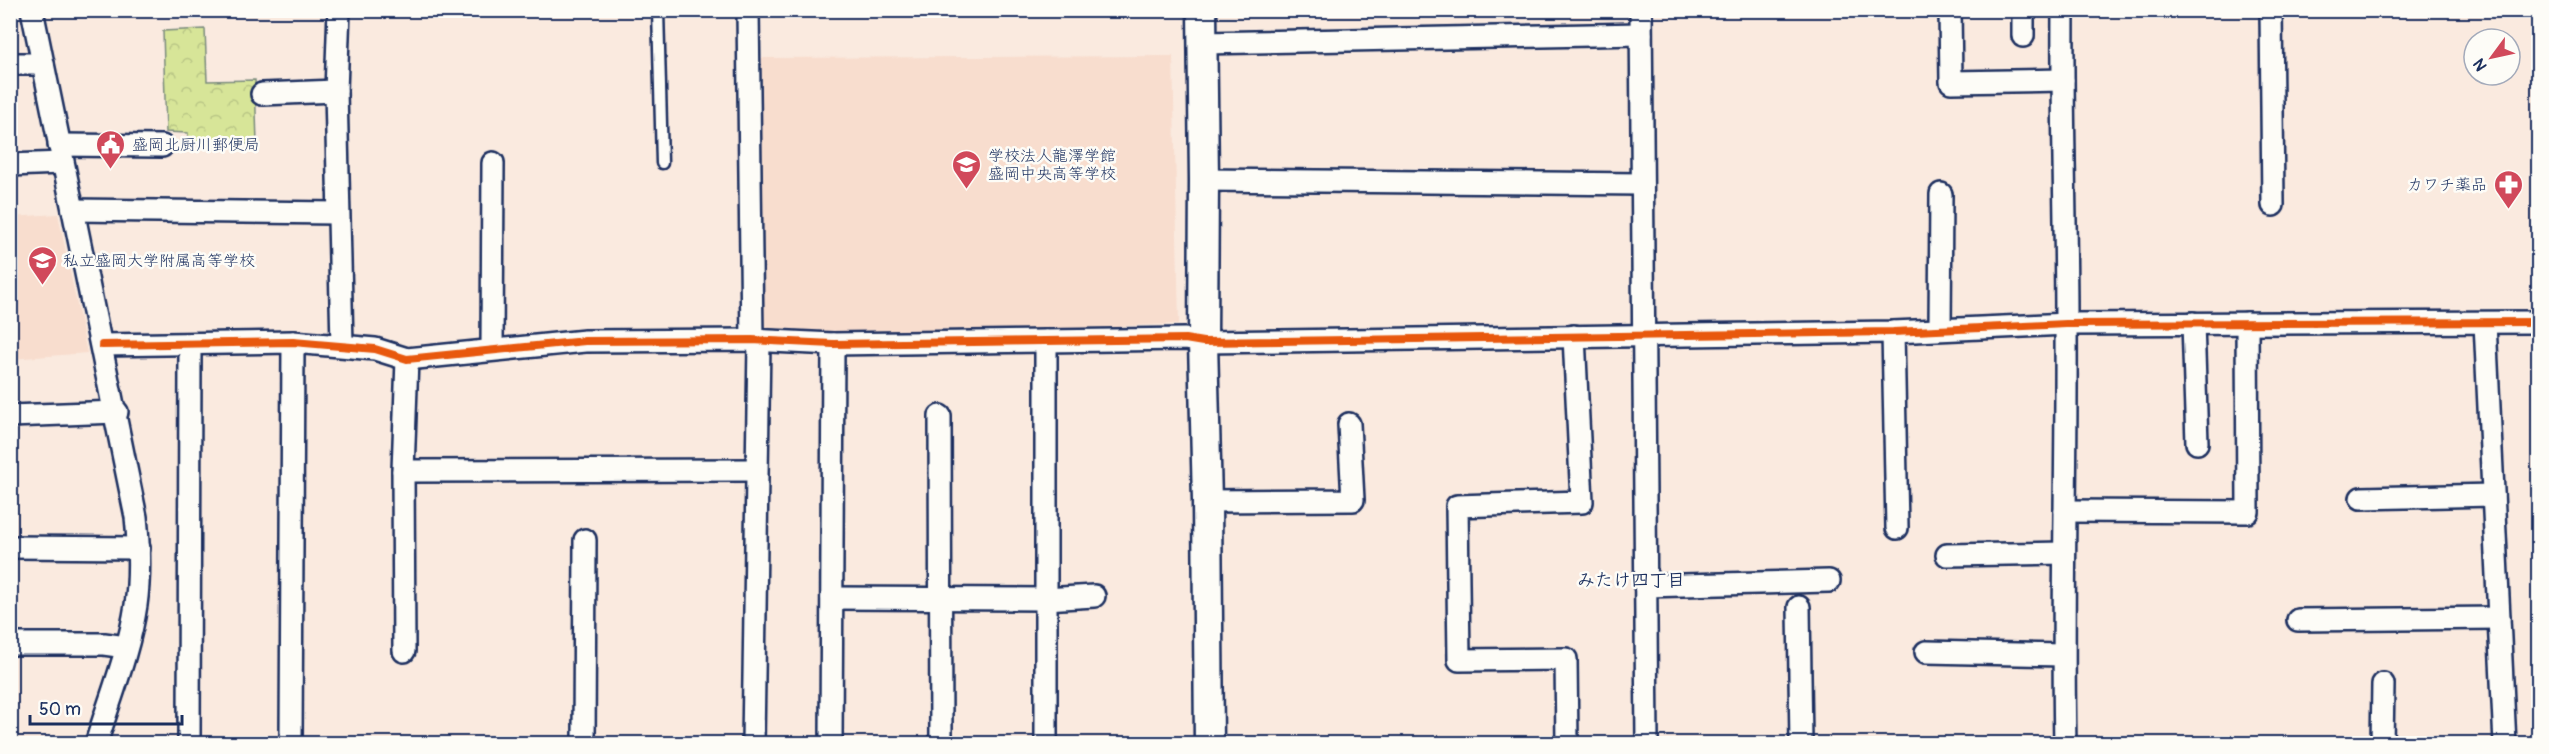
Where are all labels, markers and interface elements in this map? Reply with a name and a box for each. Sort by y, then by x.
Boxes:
north arrow [2462,27,2522,87]
text: N [2469,54,2492,75]
public building icon: 盛岡北厨川郵便局 [95,128,127,170]
place label: 盛岡北厨川郵便局 [132,135,260,155]
place label: 学校法人龍澤学館 盛岡中央高等学校 [988,146,1116,184]
school or university icon: 学校法人龍澤学館 盛岡中央高等学校 [951,148,983,190]
pharmacy icon: カワチ薬品 [2492,168,2524,210]
place label: カワチ薬品 [2407,175,2487,195]
school or university icon: 私立盛岡大学附属高等学校 [26,244,58,286]
place label: 私立盛岡大学附属高等学校 [63,251,255,271]
district label: みたけ四丁目 [1577,569,1685,592]
scale bar [30,688,182,726]
text: 50 m [39,698,81,721]

